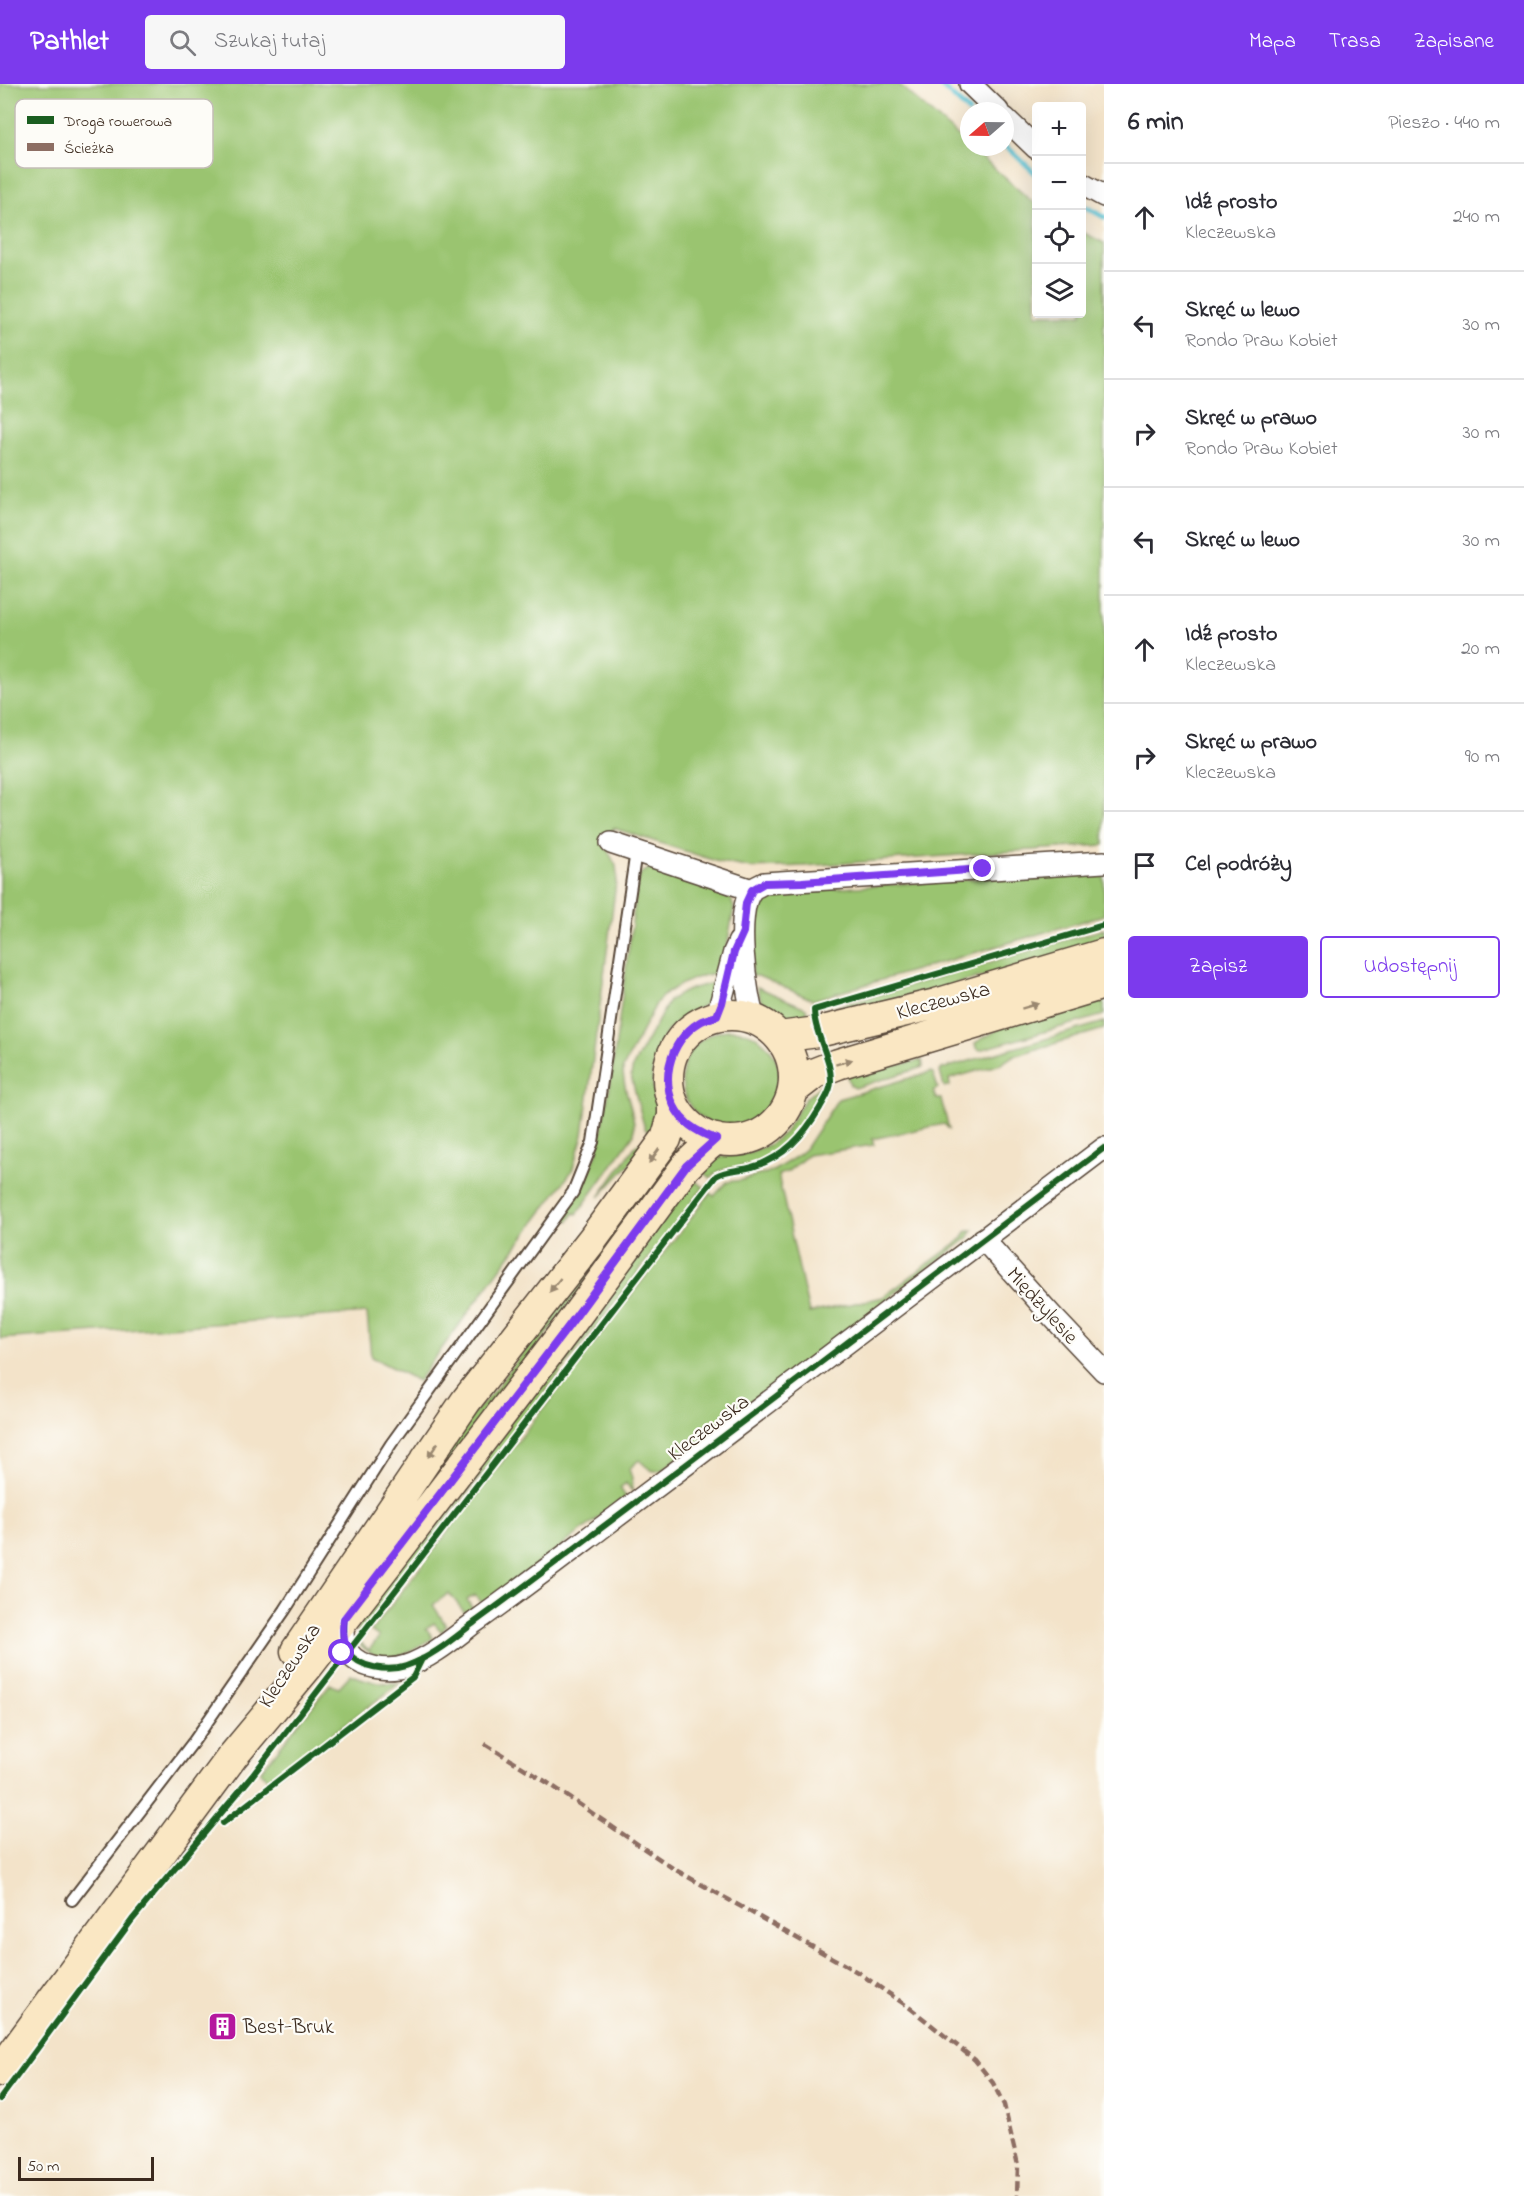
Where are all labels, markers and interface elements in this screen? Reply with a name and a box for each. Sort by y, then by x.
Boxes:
search box [145,15,565,69]
text: Pathlet [30,22,109,63]
icon: search [166,26,199,59]
text: Szukaj tutaj [214,26,325,58]
text: Mapa [1249,27,1296,57]
text: Trasa [1329,27,1381,57]
text: Zapisane [1414,27,1494,57]
legend [15,99,213,168]
north arrow [960,102,1014,156]
map controls [1032,102,1086,318]
button: + [1032,102,1086,156]
text: 6 min [1128,104,1184,142]
text: Pieszo · 440 m [1388,109,1500,138]
text: Droga rowerowa [63,110,172,134]
text: Ścieżka [64,137,114,161]
button: − [1032,156,1086,210]
text: Idź prosto [1185,187,1278,219]
icon: ahead [1128,201,1161,234]
text: 240 m [1453,203,1500,232]
button: locate [1032,210,1086,264]
text: Kleczewska [1185,219,1276,248]
button: layers [1032,264,1086,318]
text: Skręć w lewo [1185,295,1300,327]
icon: left [1128,309,1161,342]
text: 30 m [1463,311,1500,340]
text: Rondo Praw Kobiet [1185,327,1338,356]
text: Skręć w prawo [1185,403,1317,435]
icon: right [1128,417,1161,450]
text: 30 m [1463,419,1500,448]
text: Rondo Praw Kobiet [1185,435,1338,464]
icon: left [1128,525,1161,558]
text: Skręć w lewo [1185,525,1300,557]
text: 30 m [1463,527,1500,556]
text: Idź prosto [1185,619,1278,651]
icon: ahead [1128,633,1161,666]
text: 20 m [1461,635,1500,664]
text: Kleczewska [1185,651,1276,680]
text: Skręć w prawo [1185,727,1317,759]
icon: right [1128,741,1161,774]
text: 90 m [1465,743,1500,772]
text: Kleczewska [1185,759,1276,788]
icon: arrive [1128,849,1161,882]
text: Cel podróży [1185,849,1292,881]
route end [969,855,995,881]
button: Zapisz [1128,936,1308,998]
button: Udostępnij [1320,936,1500,998]
street label: Kleczewska [893,975,994,1029]
one-way arrow [1021,1001,1039,1010]
one-way arrow [835,1057,853,1066]
one-way arrow [648,1148,660,1164]
street label: Międzylesie [997,1261,1085,1353]
one-way arrow [550,1278,562,1293]
street label: Kleczewska [662,1388,756,1469]
one-way arrow [427,1441,439,1457]
street label: Kleczewska [252,1618,329,1714]
route start [328,1639,354,1665]
building icon: Best-Bruk [206,2010,238,2042]
place label: Best-Bruk [242,2013,335,2043]
scale bar [18,2154,154,2182]
text: 50 m [27,2155,59,2179]

